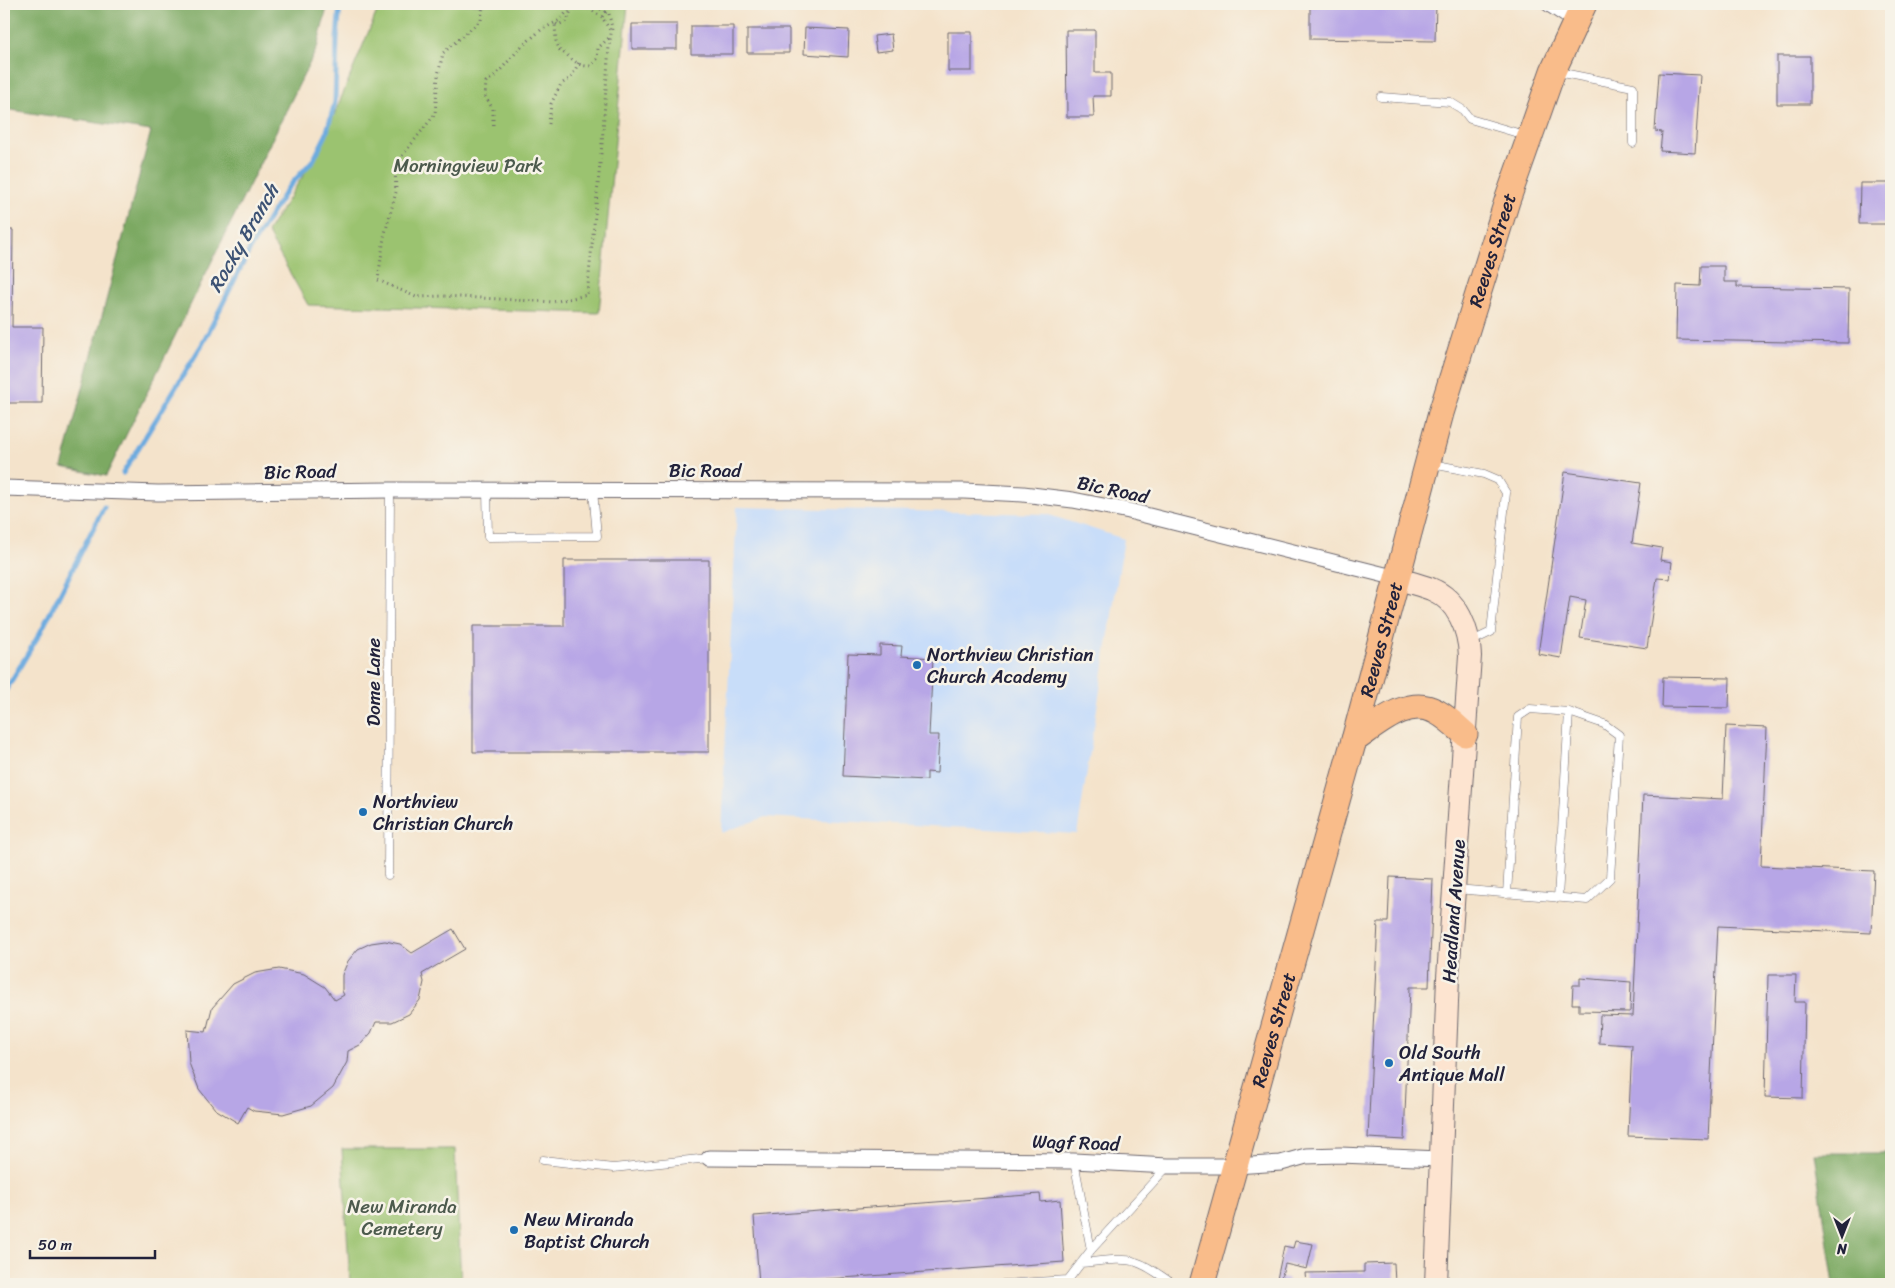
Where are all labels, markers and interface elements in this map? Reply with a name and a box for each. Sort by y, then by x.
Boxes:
park label: Morningview Park [393,149,543,182]
water label: Rocky Branch [198,176,290,299]
street label: Reeves Street [1459,188,1526,311]
street label: Bic Road [264,454,337,489]
street label: Bic Road [669,454,742,487]
street label: Bic Road [1074,466,1153,513]
street label: Reeves Street [1350,578,1412,701]
street label: Dome Lane [357,637,390,726]
place label: Northview Christian Church Academy [927,638,1093,693]
marker: Northview Christian Church Academy [911,659,923,671]
place label: Northview Christian Church [373,785,513,840]
marker: Northview Christian Church [357,806,369,818]
street label: Headland Avenue [1432,838,1475,984]
street label: Reeves Street [1242,969,1305,1091]
place label: Old South Antique Mall [1398,1036,1505,1091]
marker: Old South Antique Mall [1383,1057,1395,1069]
street label: Wagf Road [1032,1124,1122,1161]
park label: New Miranda Cemetery [347,1190,457,1245]
place label: New Miranda Baptist Church [524,1203,649,1258]
north arrow [1818,1210,1868,1260]
marker: New Miranda Baptist Church [508,1224,520,1236]
scale bar [30,1228,155,1260]
text: 50 m [38,1232,73,1258]
text: N [1837,1236,1848,1261]

